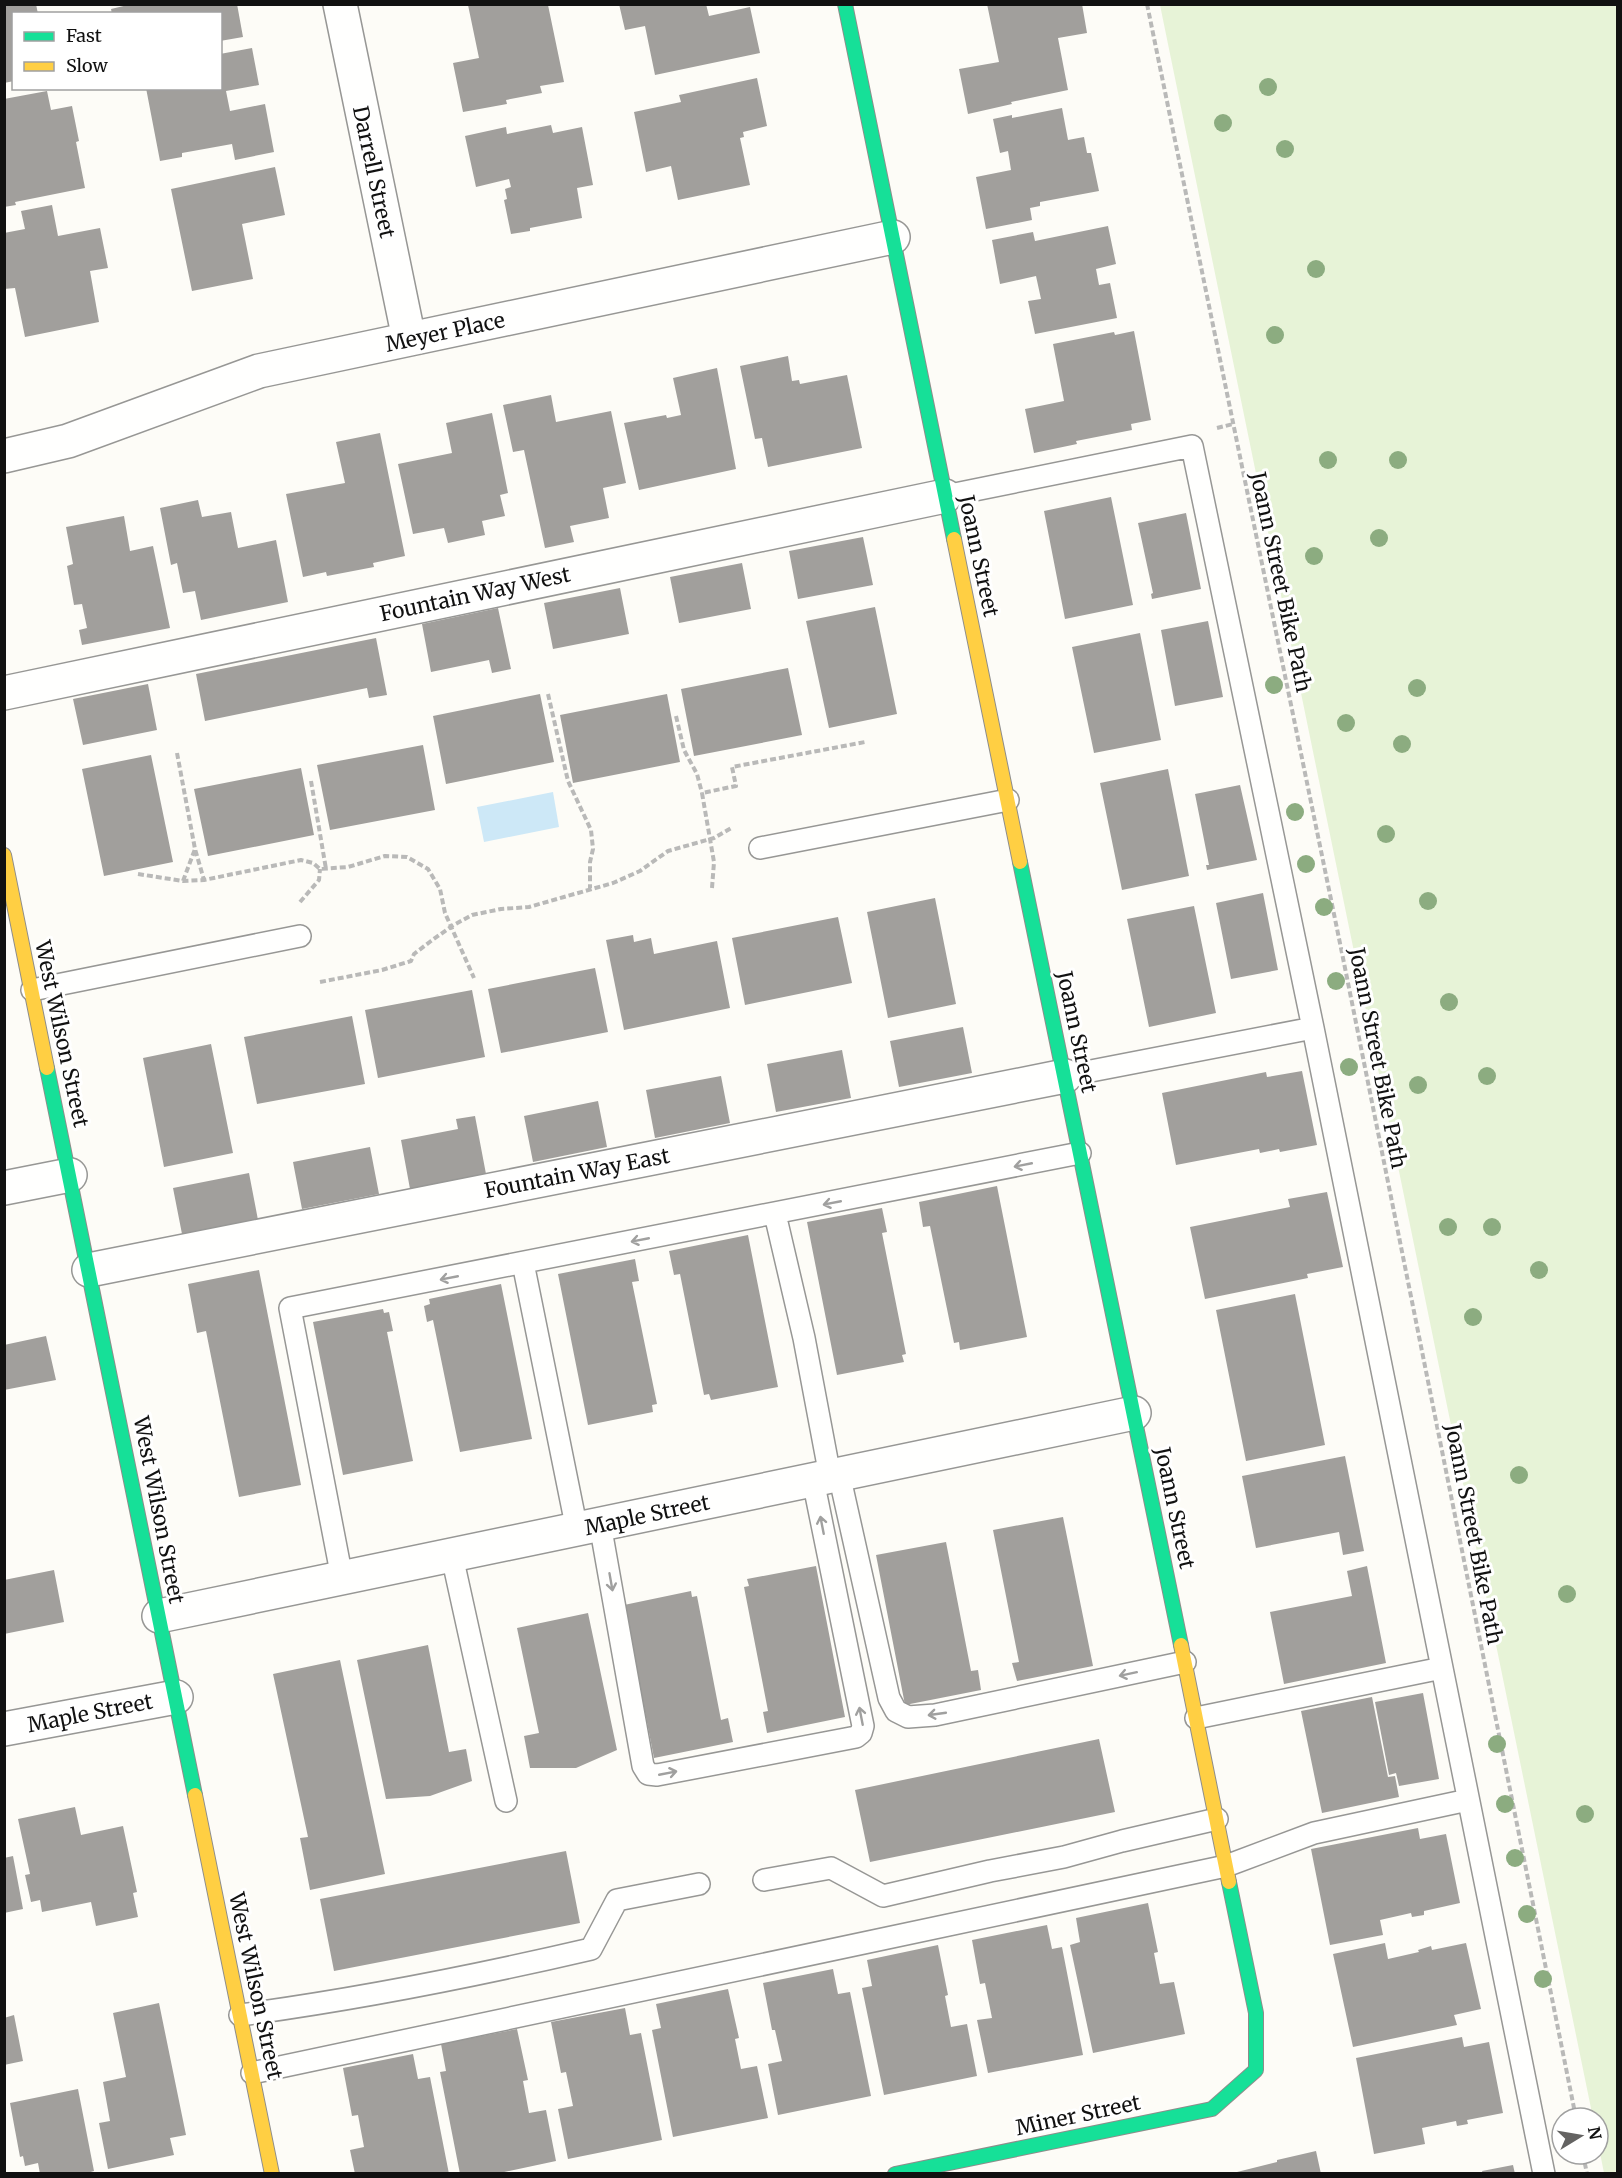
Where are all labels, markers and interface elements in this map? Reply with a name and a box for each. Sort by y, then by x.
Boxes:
legend [12,12,222,90]
text: Fast [66,24,102,47]
text: Slow [66,54,109,77]
street label: Darrell Street [347,103,401,241]
street label: Meyer Place [383,306,507,358]
street label: Joann Street Bike Path [1244,468,1318,695]
street label: Joann Street [953,492,1005,619]
street label: Fountain Way West [377,561,573,627]
street label: West Wilson Street [29,937,95,1130]
street label: Joann Street Bike Path [1343,944,1413,1171]
street label: Joann Street [1051,968,1103,1095]
street label: Fountain Way East [482,1142,672,1204]
one-way arrow [1014,1159,1033,1171]
one-way arrow [822,1198,842,1209]
one-way arrow [631,1235,651,1246]
one-way arrow [440,1273,459,1284]
street label: West Wilson Street [127,1413,190,1606]
street label: Joann Street Bike Path [1439,1420,1509,1647]
street label: Joann Street [1149,1444,1201,1571]
street label: Maple Street [582,1489,712,1541]
one-way arrow [816,1516,827,1535]
one-way arrow [605,1572,616,1591]
one-way arrow [1118,1669,1138,1680]
street label: Maple Street [25,1688,155,1738]
one-way arrow [855,1707,866,1726]
one-way arrow [927,1708,947,1719]
one-way arrow [657,1767,677,1778]
street label: West Wilson Street [223,1889,289,2082]
street label: Miner Street [1013,2089,1143,2141]
north arrow [1550,2106,1610,2166]
text: N [1584,2125,1606,2142]

